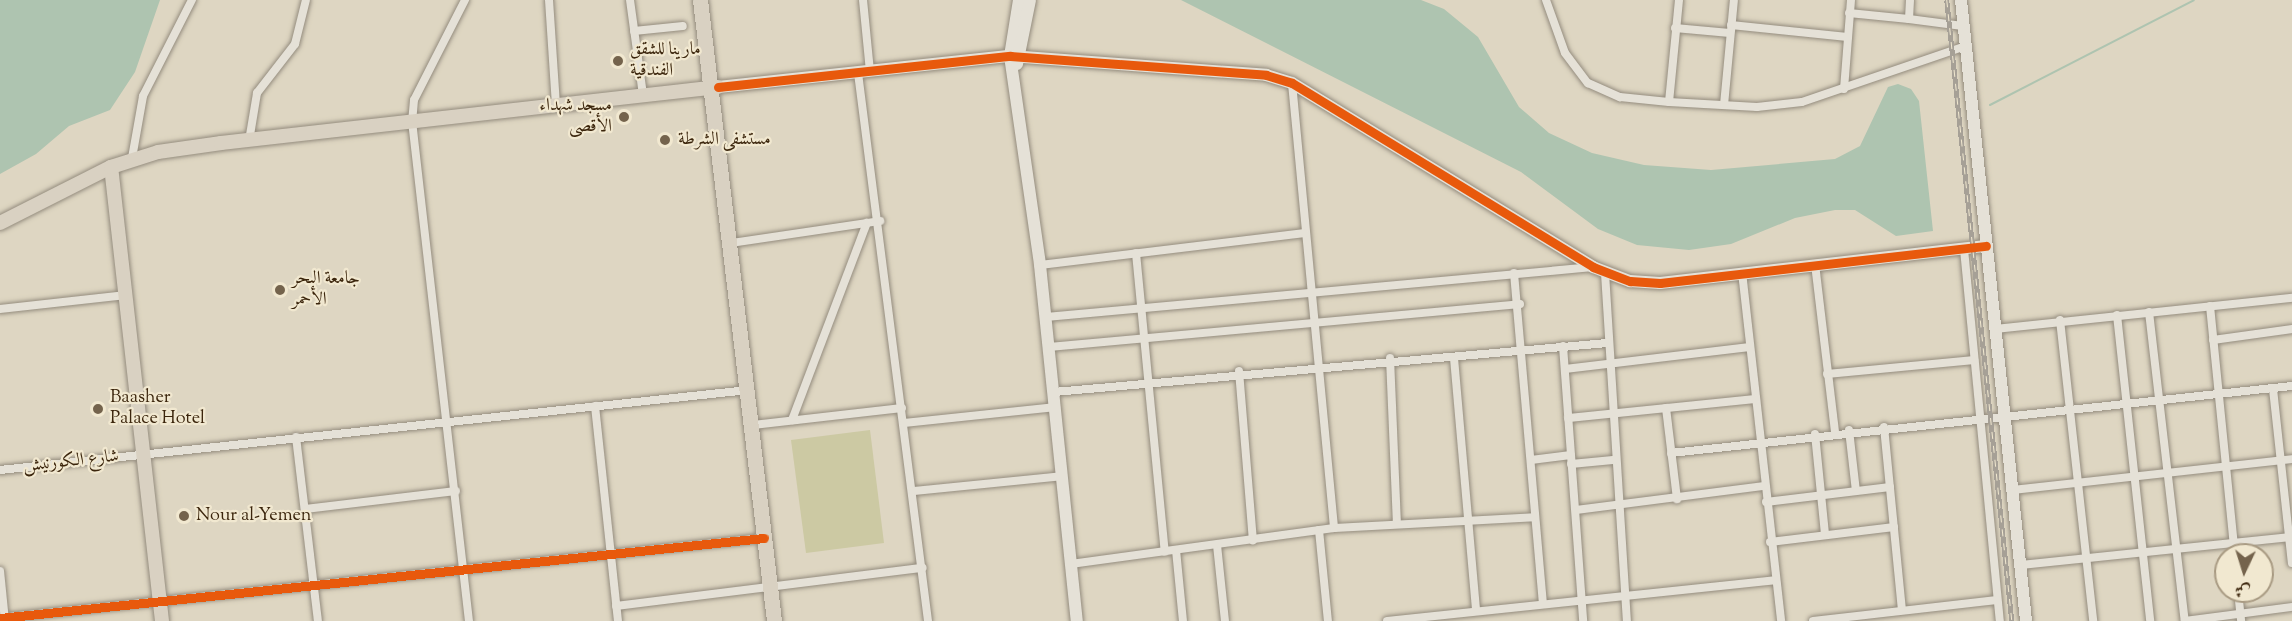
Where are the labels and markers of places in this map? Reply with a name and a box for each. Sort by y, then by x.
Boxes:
place label: مارينا للشقق الفندقية [630,40,701,82]
marker: مارينا للشقق الفندقية [611,54,625,68]
place label: مسجد شهداء الأقصى [539,96,612,138]
marker: مسجد شهداء الأقصى [617,110,631,124]
place label: مستشفى الشرطة [678,129,771,151]
marker: مستشفى الشرطة [656,131,674,149]
place label: جامعة البحر الأحمر [292,269,360,312]
marker: جامعة البحر الأحمر [273,283,287,297]
place label: Baasher Palace Hotel [110,388,205,430]
marker: Baasher Palace Hotel [91,402,105,416]
place label: Nour al-Yemen [196,505,311,527]
marker: Nour al-Yemen [177,509,191,523]

